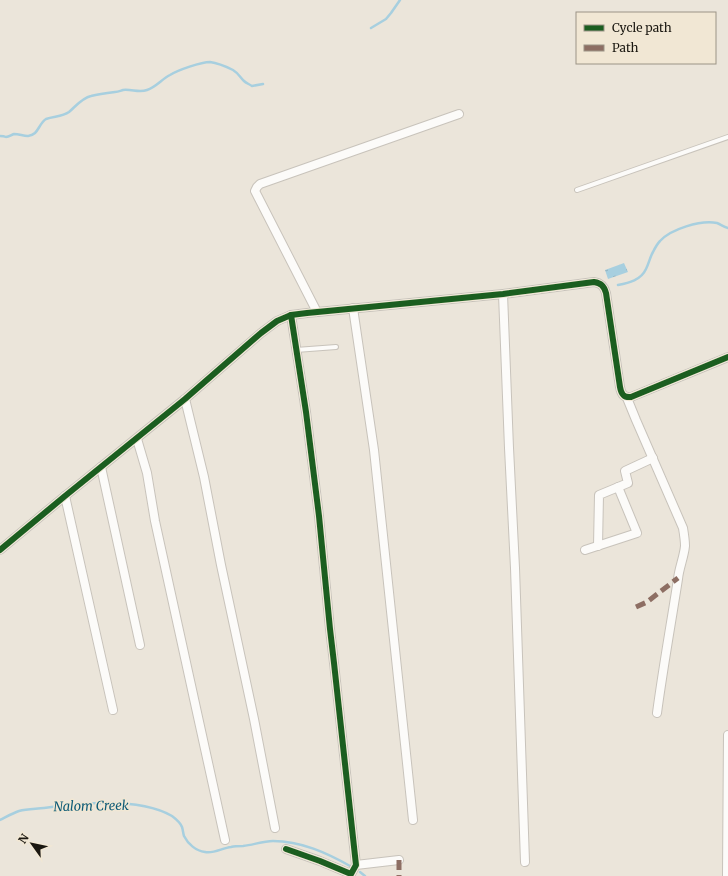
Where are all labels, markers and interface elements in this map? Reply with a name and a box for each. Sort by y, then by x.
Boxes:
legend [576,12,716,64]
text: Cycle path [612,20,672,35]
text: Path [612,40,638,55]
water label: Nalom Creek [53,797,129,815]
north arrow [12,824,52,864]
text: N [15,831,32,846]

